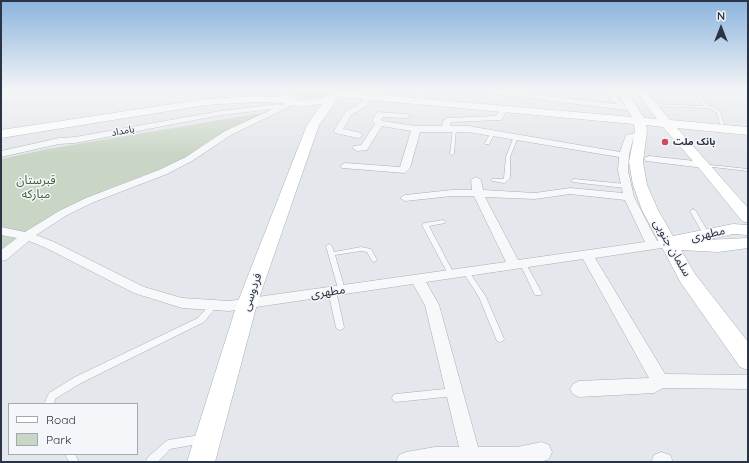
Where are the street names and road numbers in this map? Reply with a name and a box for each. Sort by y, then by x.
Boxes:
street label: بامداد [110,123,136,139]
street label: سلمان جنوبی [650,217,694,279]
street label: مطهری [689,223,727,245]
street label: فردوسی [239,271,265,313]
street label: مطهری [310,282,346,302]

